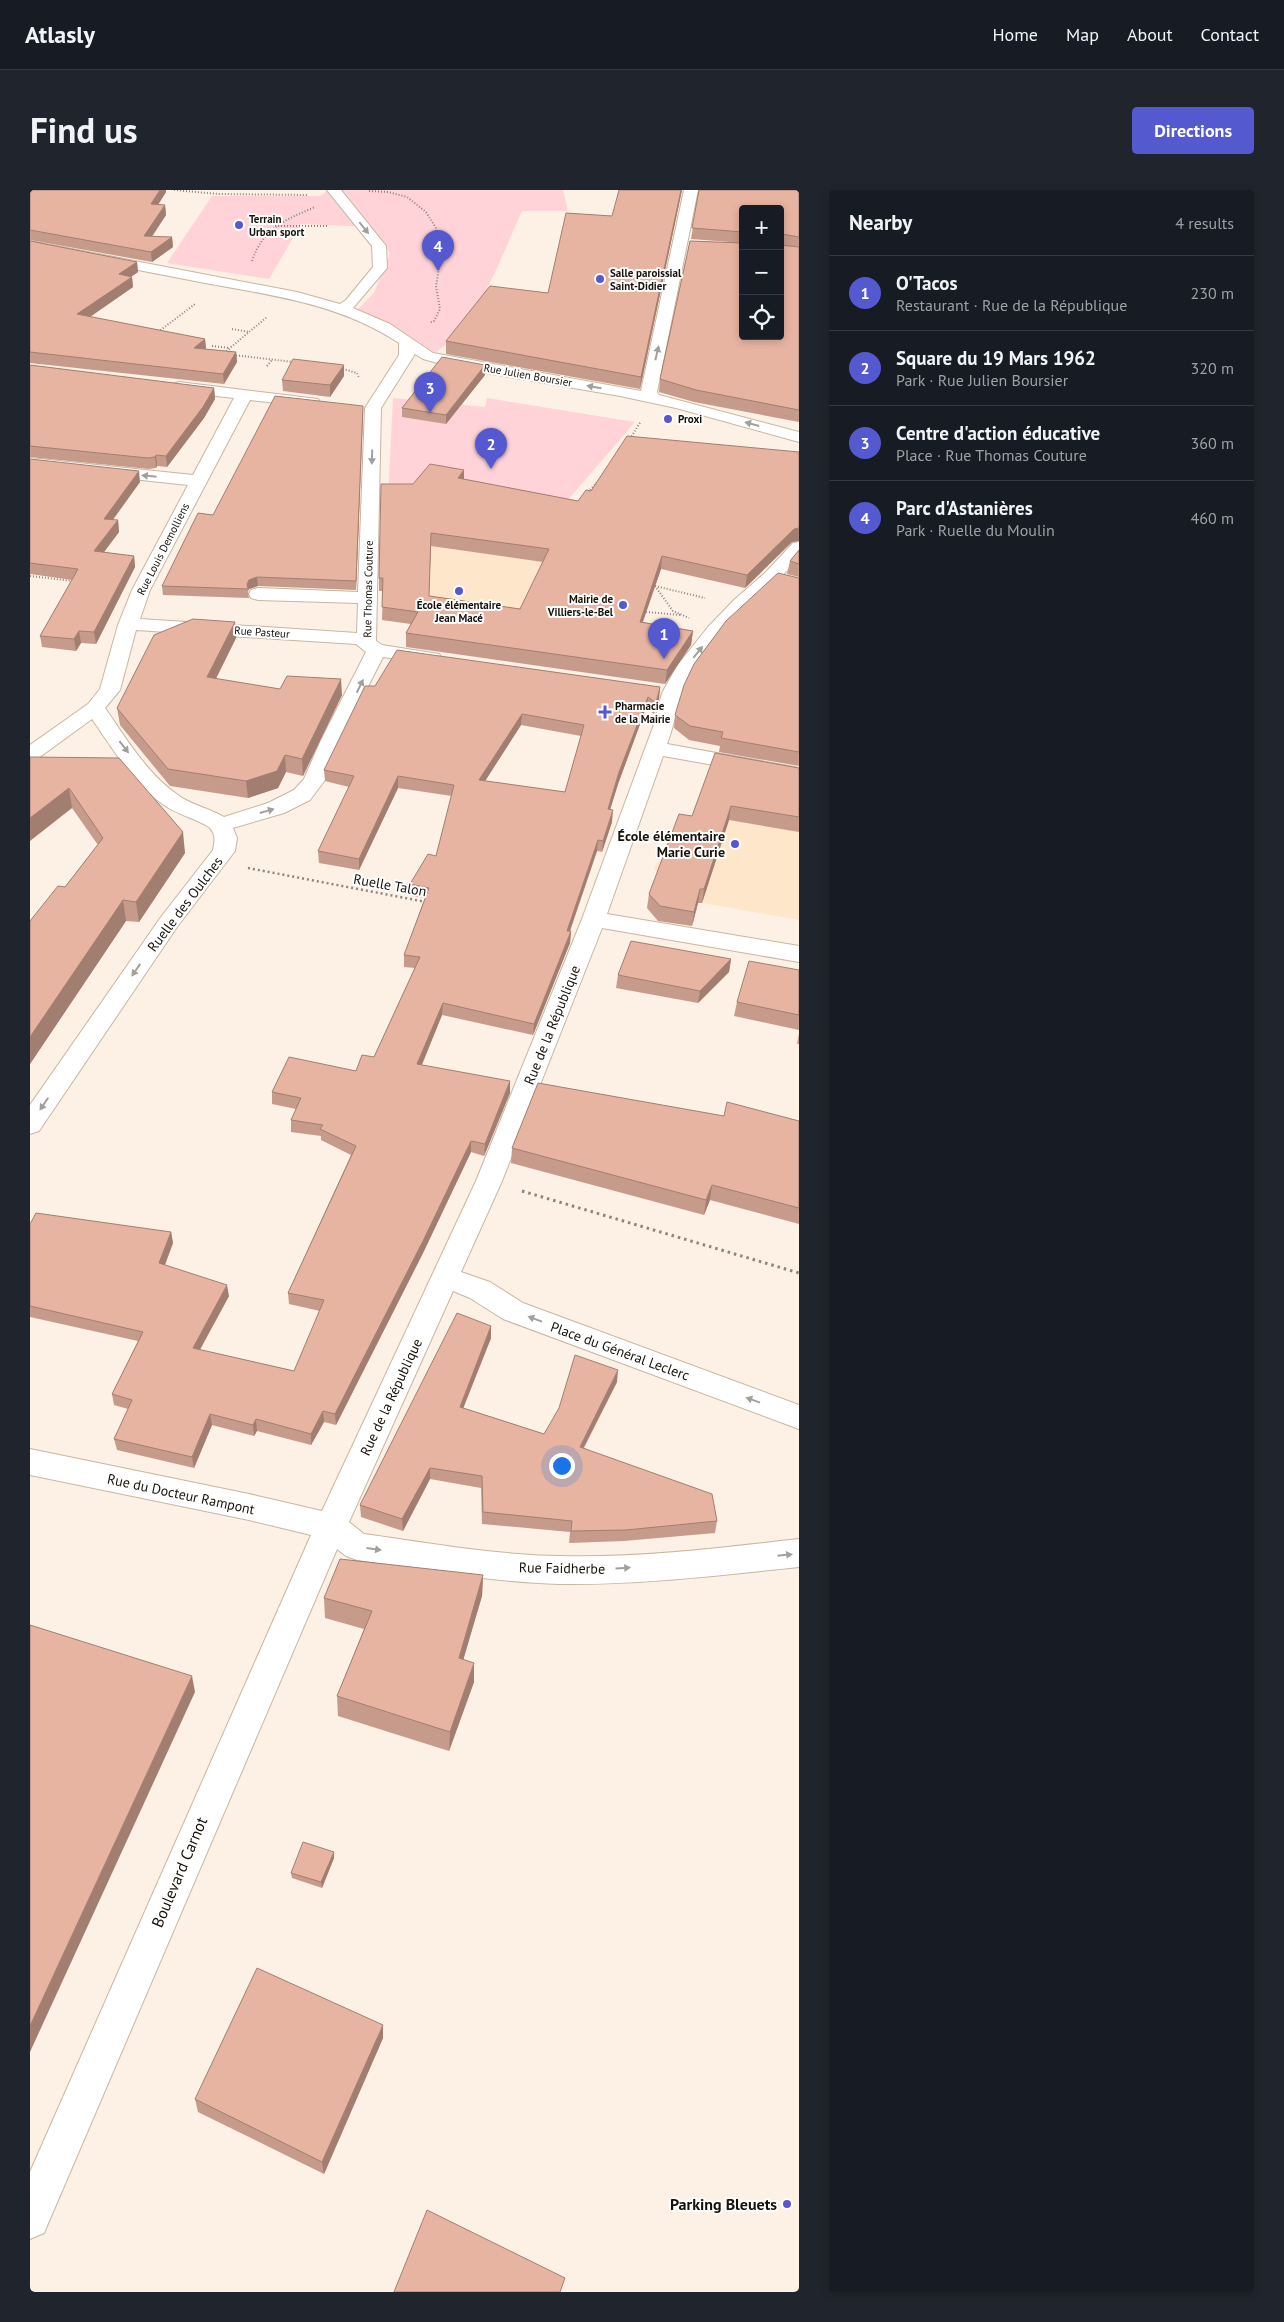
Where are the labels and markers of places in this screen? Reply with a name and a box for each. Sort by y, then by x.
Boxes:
place label: Terrain Urban sport [249,212,305,239]
marker: Terrain Urban sport [233,219,245,231]
pin: 4 [422,230,454,271]
place label: Salle paroissial Saint-Didier [610,266,682,293]
marker: Salle paroissial Saint-Didier [594,273,606,285]
pin: 3 [414,372,446,413]
place label: Proxi [678,412,702,426]
marker: Proxi [662,413,674,425]
pin: 2 [475,428,507,469]
marker: École élémentaire Jean Macé [453,585,465,597]
place label: Mairie de Villiers-le-Bel [547,592,614,619]
place label: École élémentaire Jean Macé [417,598,502,625]
marker: Mairie de Villiers-le-Bel [617,599,629,611]
pin: 1 [648,618,680,659]
place label: Pharmacie de la Mairie [615,699,671,726]
marker: Pharmacie de la Mairie [599,706,611,718]
place label: École élémentaire Marie Curie [618,827,725,861]
marker: École élémentaire Marie Curie [729,838,741,850]
place label: Parking Bleuets [670,2194,777,2214]
marker: Parking Bleuets [781,2198,793,2210]

